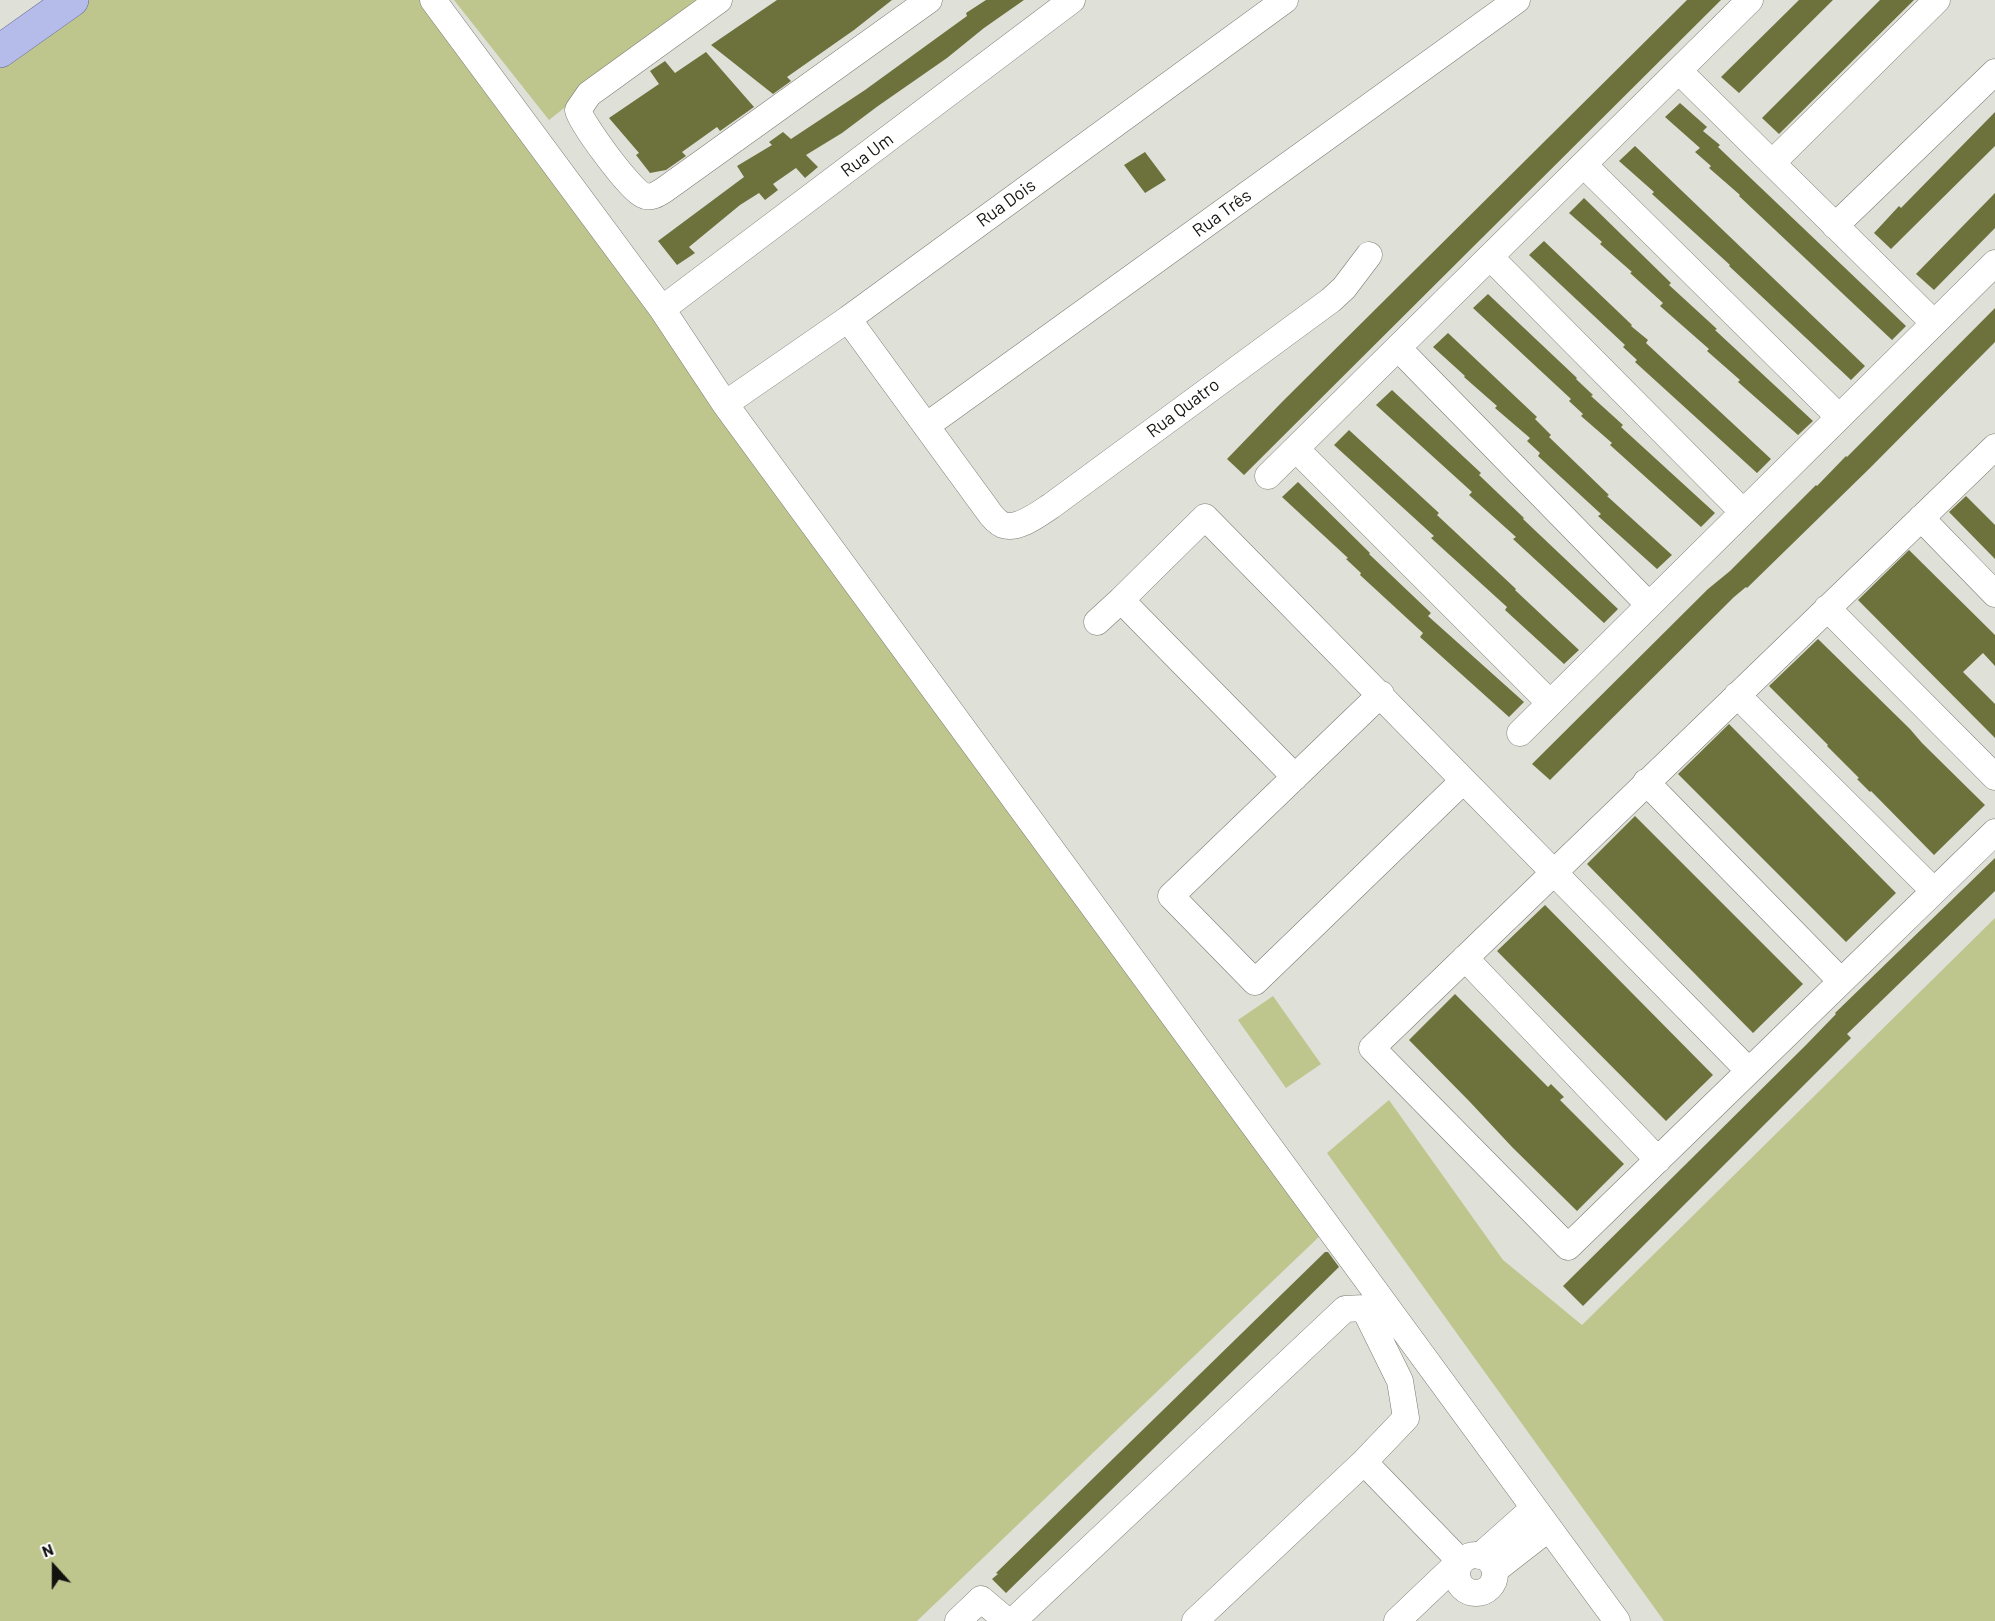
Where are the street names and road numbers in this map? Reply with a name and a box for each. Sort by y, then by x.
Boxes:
street label: Rua Um [837,128,897,182]
street label: Rua Dois [972,174,1040,232]
street label: Rua Três [1188,184,1256,242]
street label: Rua Quatro [1142,374,1224,442]

